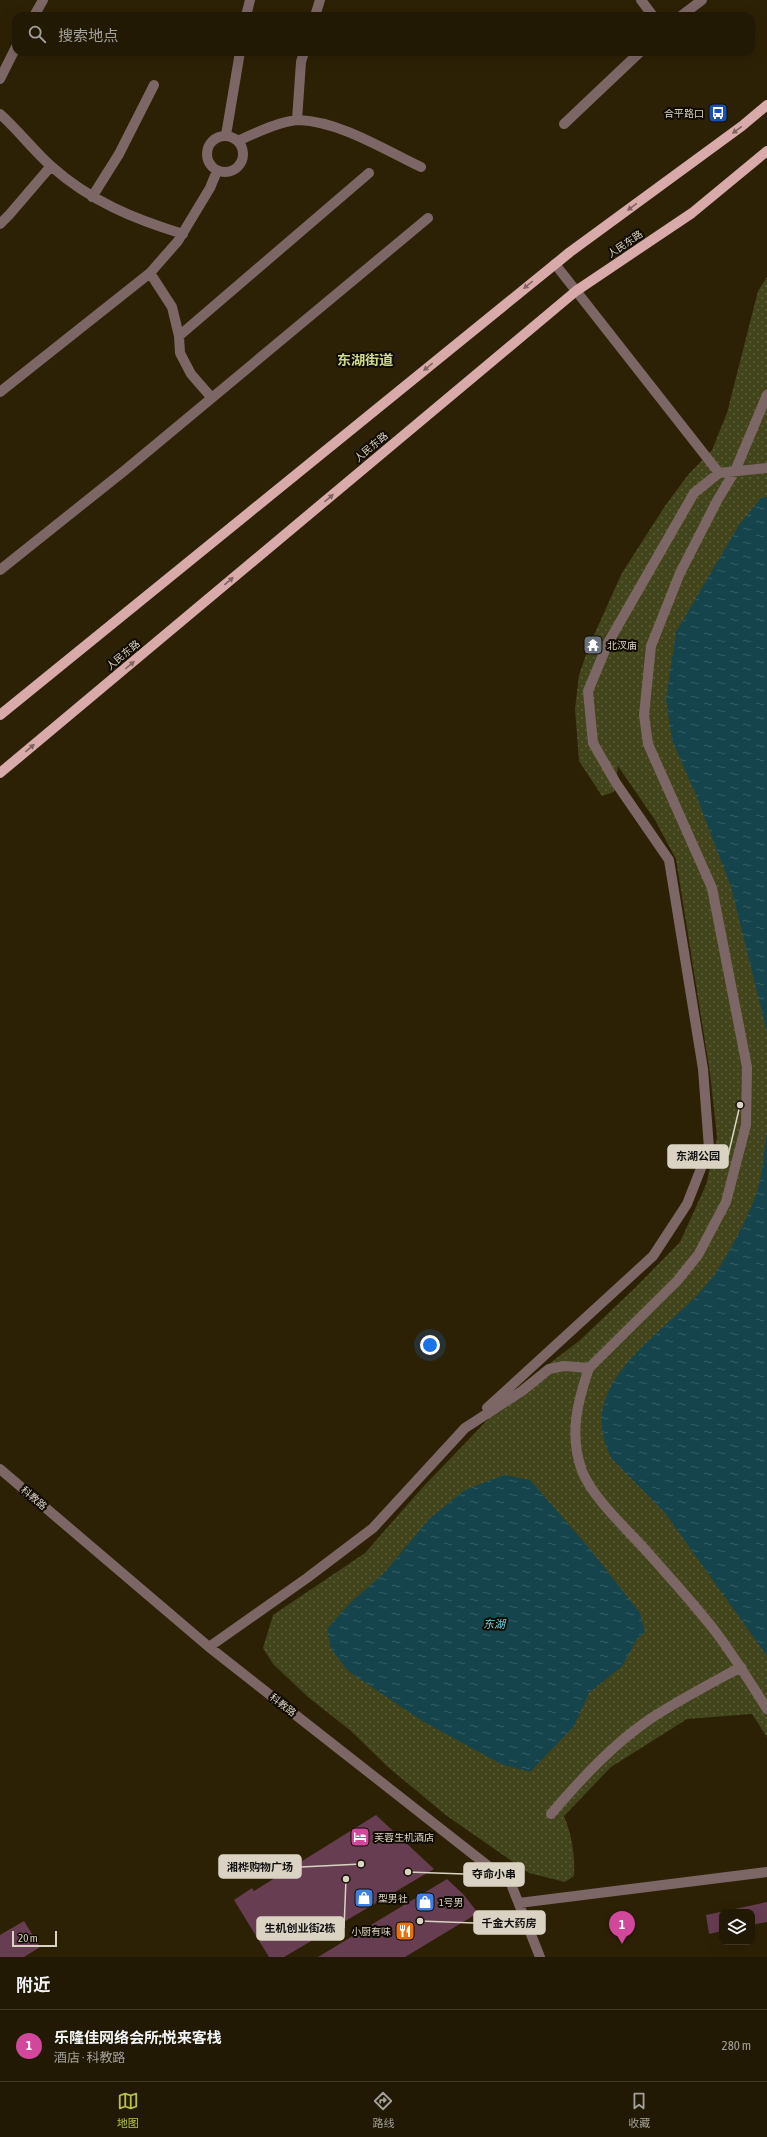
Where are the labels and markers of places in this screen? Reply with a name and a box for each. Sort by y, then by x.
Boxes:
bus stop icon: 合平路口 [707,102,729,124]
place label: 合平路口 [664,108,704,119]
temple icon: 北汊庙 [582,634,604,656]
place label: 北汊庙 [607,640,637,651]
callout: 东湖公园 [668,1145,728,1168]
hotel icon: 芙蓉生机酒店 [349,1826,371,1848]
place label: 芙蓉生机酒店 [374,1832,434,1843]
callout: 湘桦购物广场 [219,1855,301,1878]
callout: 夺命小串 [464,1863,524,1886]
shop icon: 型男社 [353,1887,375,1909]
shop icon: 1号男 [414,1891,436,1913]
place label: 型男社 [378,1893,408,1904]
place label: 1号男 [439,1897,464,1908]
callout: 千金大药房 [474,1911,545,1934]
pin: 1 [609,1911,635,1944]
callout: 生机创业街2栋 [257,1917,344,1940]
restaurant icon: 小厨有味 [394,1920,416,1942]
place label: 小厨有味 [351,1926,391,1937]

